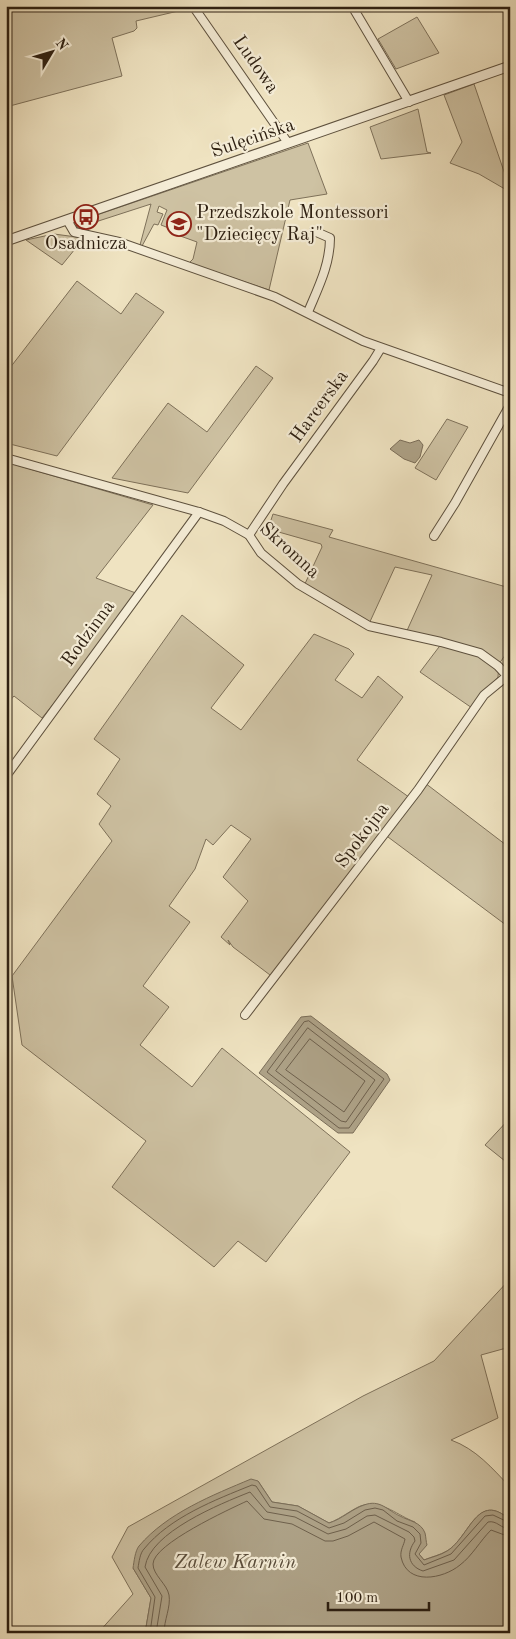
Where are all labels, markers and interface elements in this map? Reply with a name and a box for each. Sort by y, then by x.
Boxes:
north arrow [28,28,78,78]
street label: Ludowa [228,33,282,98]
text: N [53,36,70,53]
street label: Sulęcińska [209,116,298,162]
bus stop icon: Osadnicza [73,204,99,230]
place label: Przedszkole Montessori "Dziecięcy Raj" [196,204,389,245]
school or university icon: Przedszkole Montessori "Dziecięcy Raj" [166,211,192,237]
place label: Osadnicza [45,235,128,254]
street label: Harcerska [287,367,353,447]
street label: Skromna [255,519,323,583]
street label: Rodzinna [59,597,119,670]
street label: Spokojna [333,799,394,872]
water label: Zalew Karnin [174,1553,296,1573]
scale bar [328,1579,430,1611]
text: 100 m [336,1591,378,1606]

